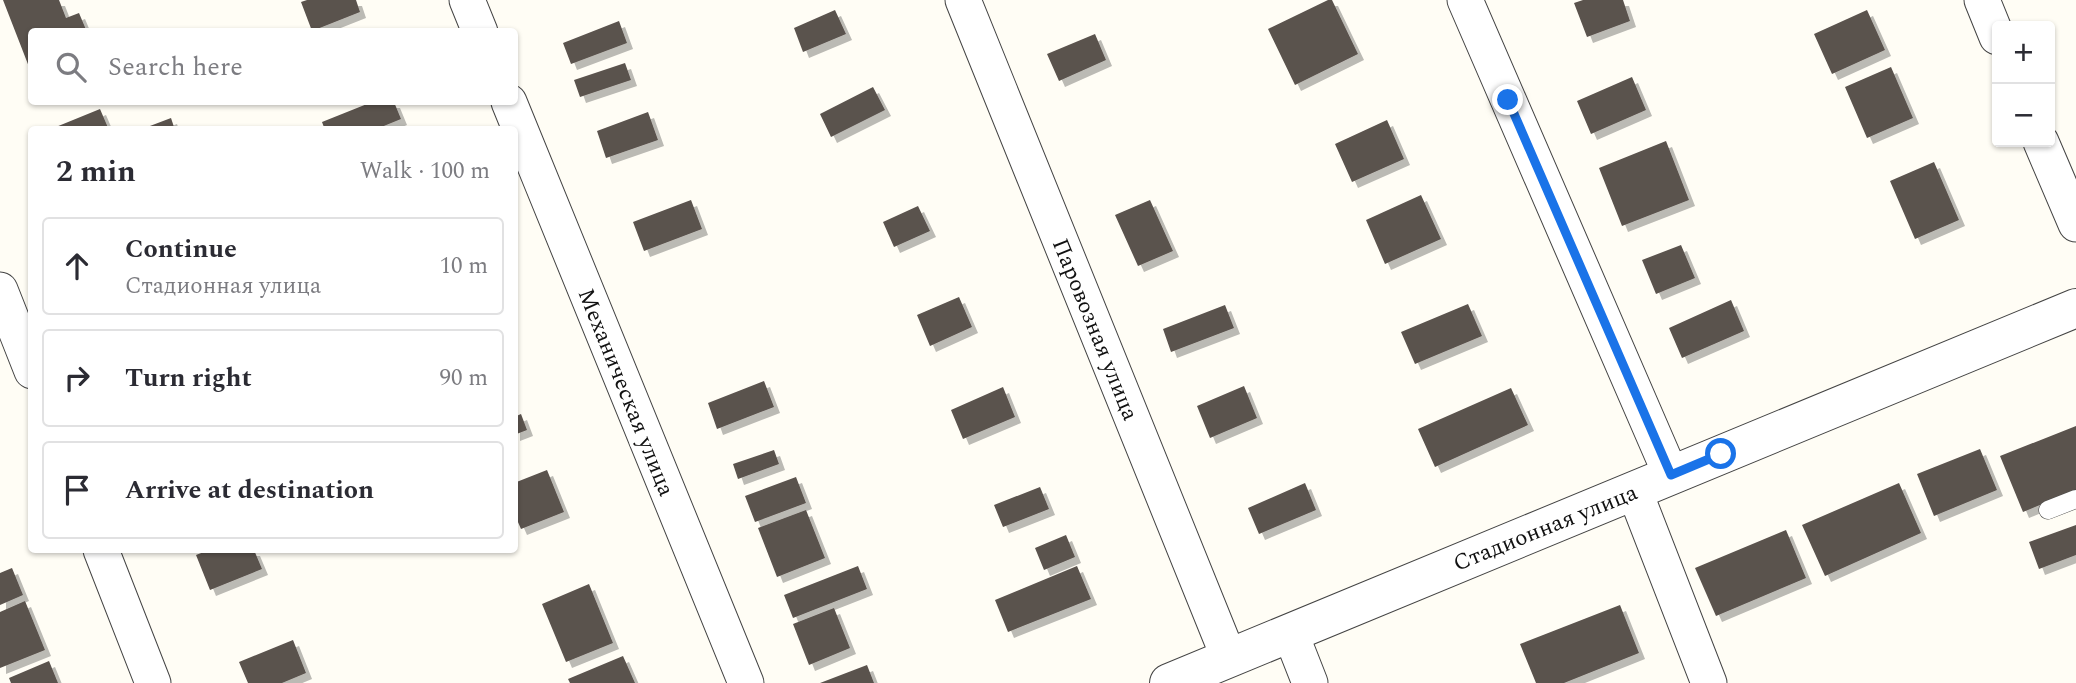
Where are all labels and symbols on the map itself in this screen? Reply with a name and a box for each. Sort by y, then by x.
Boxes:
route end [1492,84,1523,115]
street label: Паровозная улица [1042,233,1147,426]
street label: Механическая улица [568,283,683,502]
route start [1705,438,1736,469]
street label: Стадионная улица [1448,475,1643,581]

